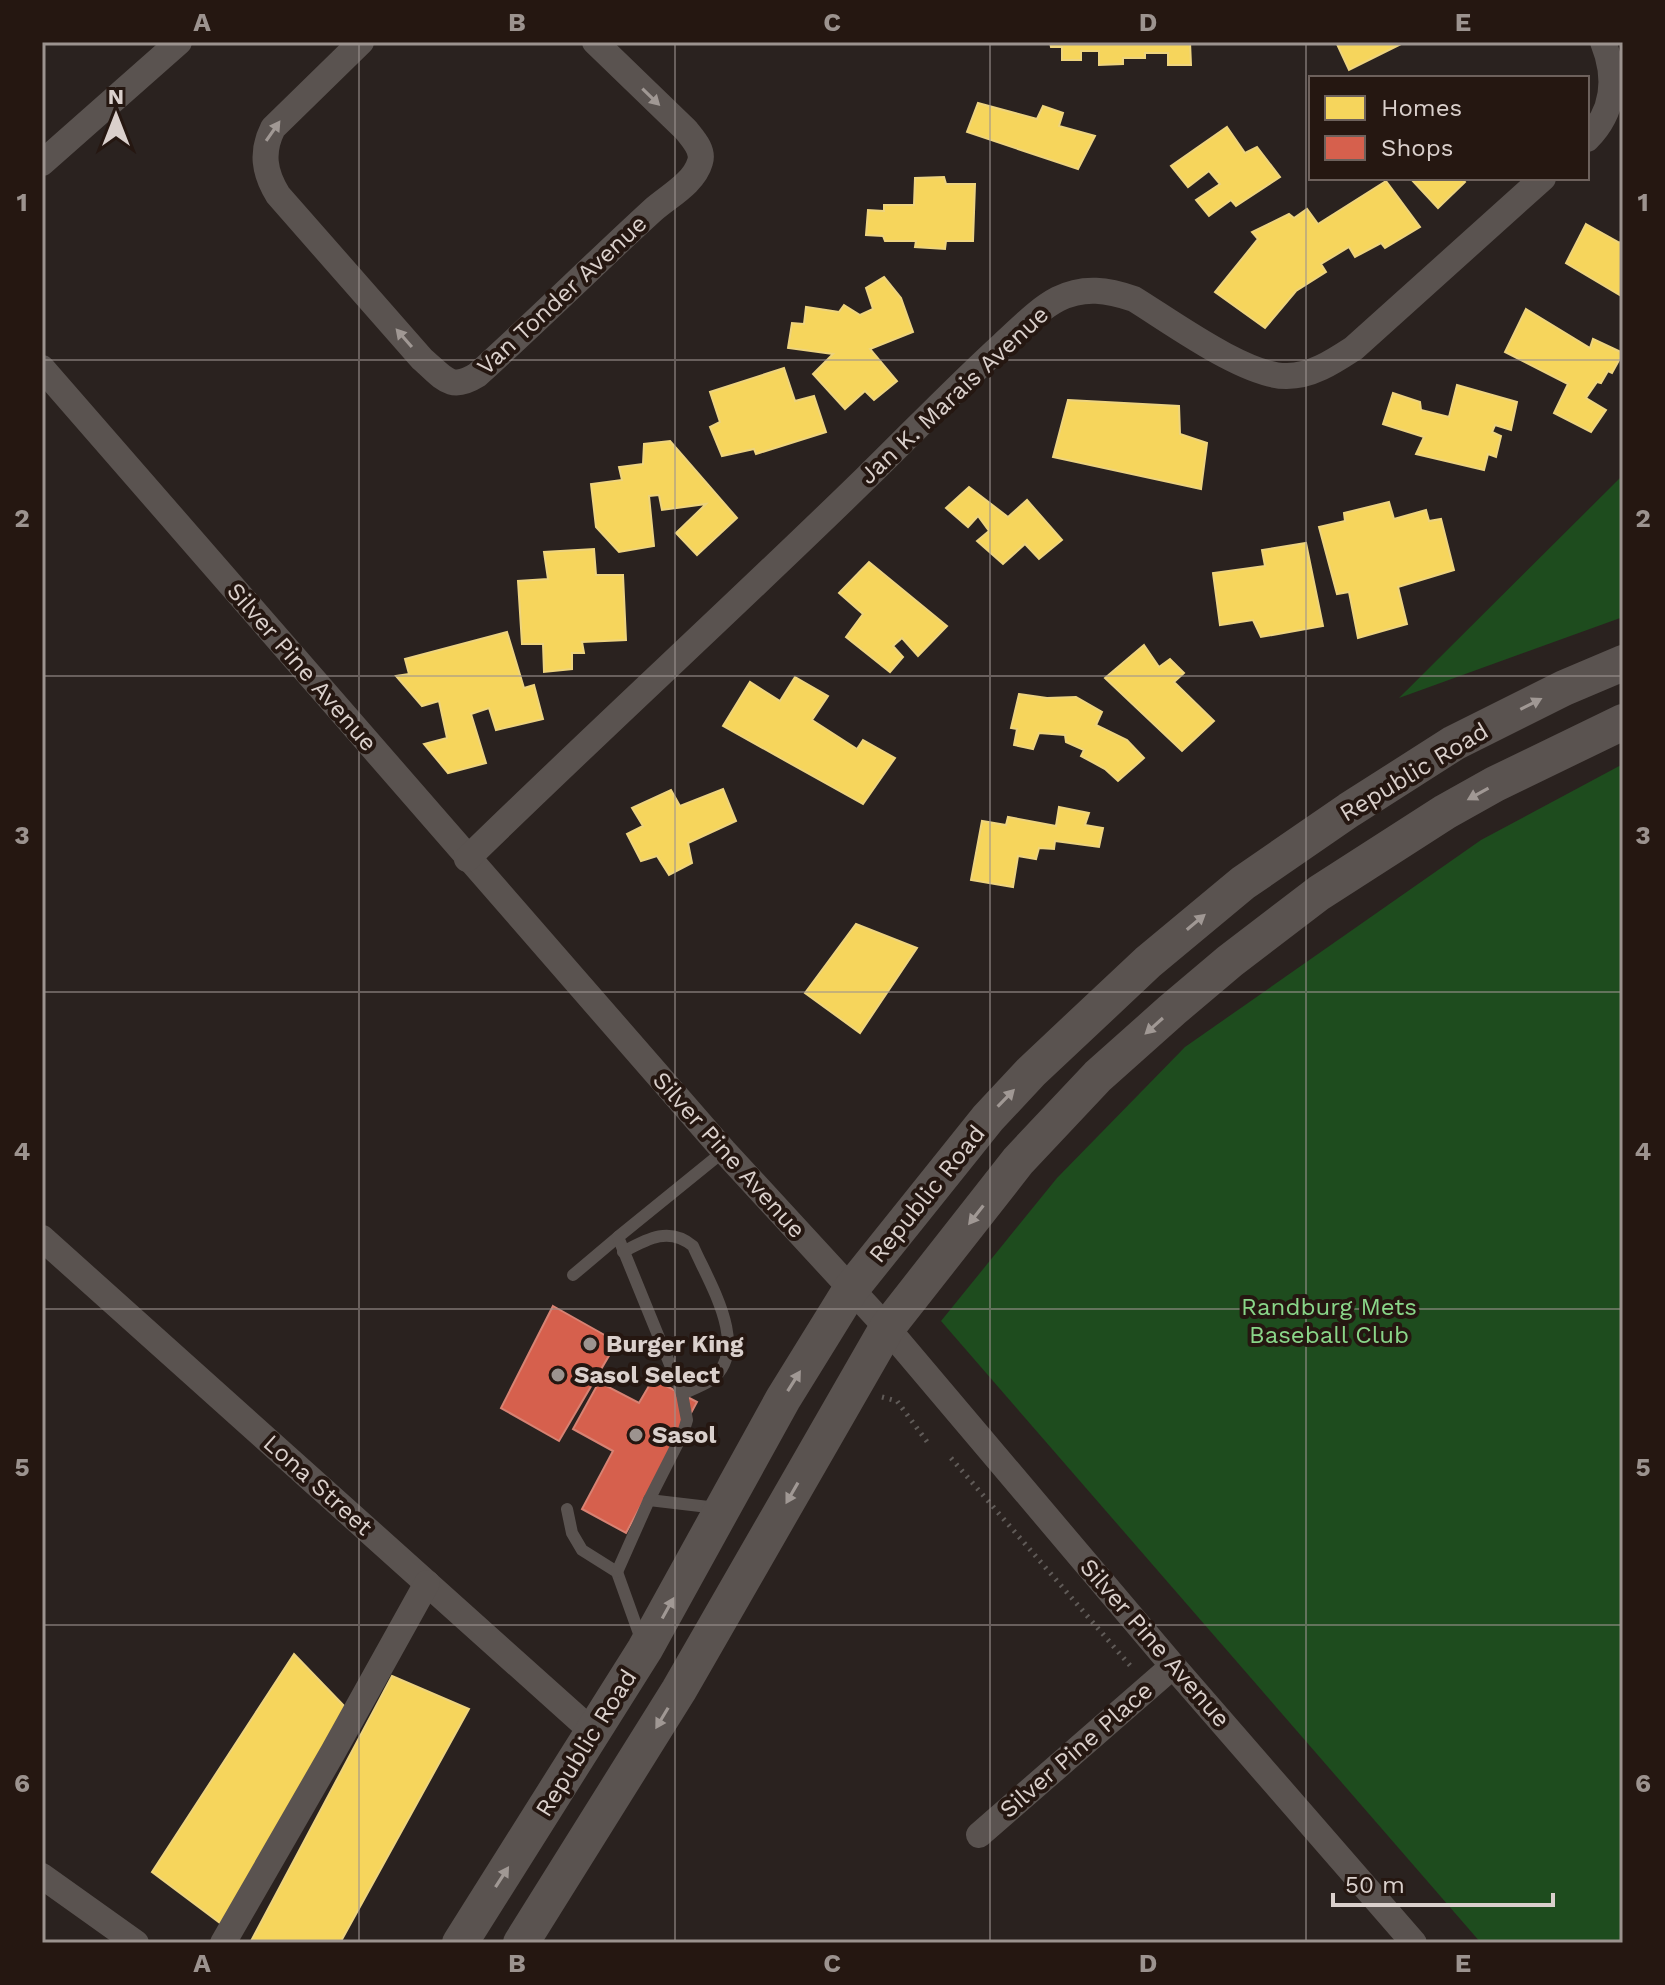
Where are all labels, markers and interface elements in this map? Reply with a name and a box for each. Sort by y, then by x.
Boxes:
text: A [193,7,211,37]
text: B [508,7,526,37]
text: C [823,7,841,37]
text: D [1139,7,1157,37]
text: E [1455,7,1471,37]
north arrow [76,76,156,156]
legend [1309,76,1589,180]
text: N [108,84,124,109]
one-way arrow [641,87,660,105]
text: Homes [1381,94,1462,122]
one-way arrow [265,121,280,142]
text: Shops [1381,134,1453,162]
text: 1 [16,187,28,217]
text: 1 [1637,187,1649,217]
street label: Van Tonder Avenue [471,209,653,381]
street label: Jan K. Marais Avenue [854,300,1054,490]
one-way arrow [396,328,413,348]
text: 2 [14,503,30,533]
text: 2 [1635,503,1651,533]
street label: Silver Pine Avenue [221,577,383,757]
one-way arrow [1520,698,1543,711]
street label: Republic Road [1335,717,1493,827]
one-way arrow [1467,787,1489,801]
text: 3 [14,820,30,850]
text: 3 [1635,820,1651,850]
one-way arrow [1186,914,1206,931]
one-way arrow [1144,1017,1163,1035]
street label: Silver Pine Avenue [647,1066,811,1244]
one-way arrow [997,1089,1015,1108]
street label: Republic Road [863,1120,991,1268]
text: 4 [14,1136,31,1166]
text: 4 [1635,1136,1652,1166]
one-way arrow [968,1205,984,1225]
park label: Randburg Mets Baseball Club [1241,1293,1417,1349]
place label: Burger King [606,1330,744,1358]
marker: Burger King [581,1335,599,1353]
place label: Sasol Select [574,1361,720,1389]
marker: Sasol Select [549,1366,567,1384]
one-way arrow [787,1371,802,1392]
place label: Sasol [652,1421,716,1449]
marker: Sasol [627,1426,645,1444]
street label: Lona Street [258,1429,378,1541]
text: 5 [14,1452,30,1482]
text: 5 [1635,1452,1651,1482]
one-way arrow [785,1482,799,1504]
street label: Silver Pine Avenue [1074,1553,1236,1733]
one-way arrow [661,1597,674,1620]
street label: Republic Road [530,1664,642,1822]
street label: Silver Pine Place [994,1676,1158,1824]
one-way arrow [655,1707,669,1729]
text: 6 [14,1768,30,1798]
text: 6 [1635,1768,1651,1798]
scale bar [1333,1857,1553,1907]
one-way arrow [494,1867,509,1888]
text: 50 m [1345,1871,1405,1899]
text: A [193,1948,211,1978]
text: B [508,1948,526,1978]
text: C [823,1948,841,1978]
text: D [1139,1948,1157,1978]
text: E [1455,1948,1471,1978]

